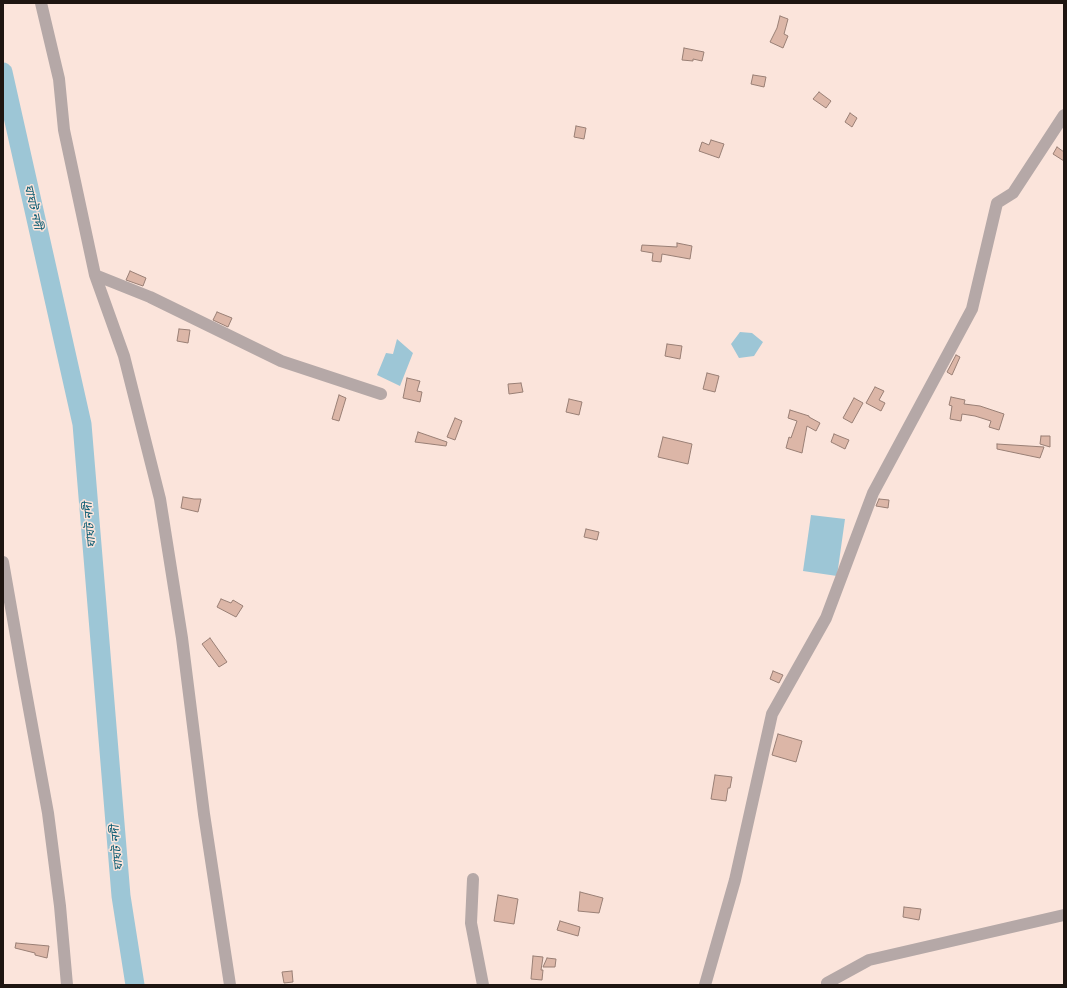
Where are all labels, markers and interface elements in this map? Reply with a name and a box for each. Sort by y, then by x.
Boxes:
water label: ঘাঘট নদী [21,183,45,231]
water label: ঘাঘট নদী [81,502,99,548]
water label: ঘাঘট নদী [108,825,126,871]

